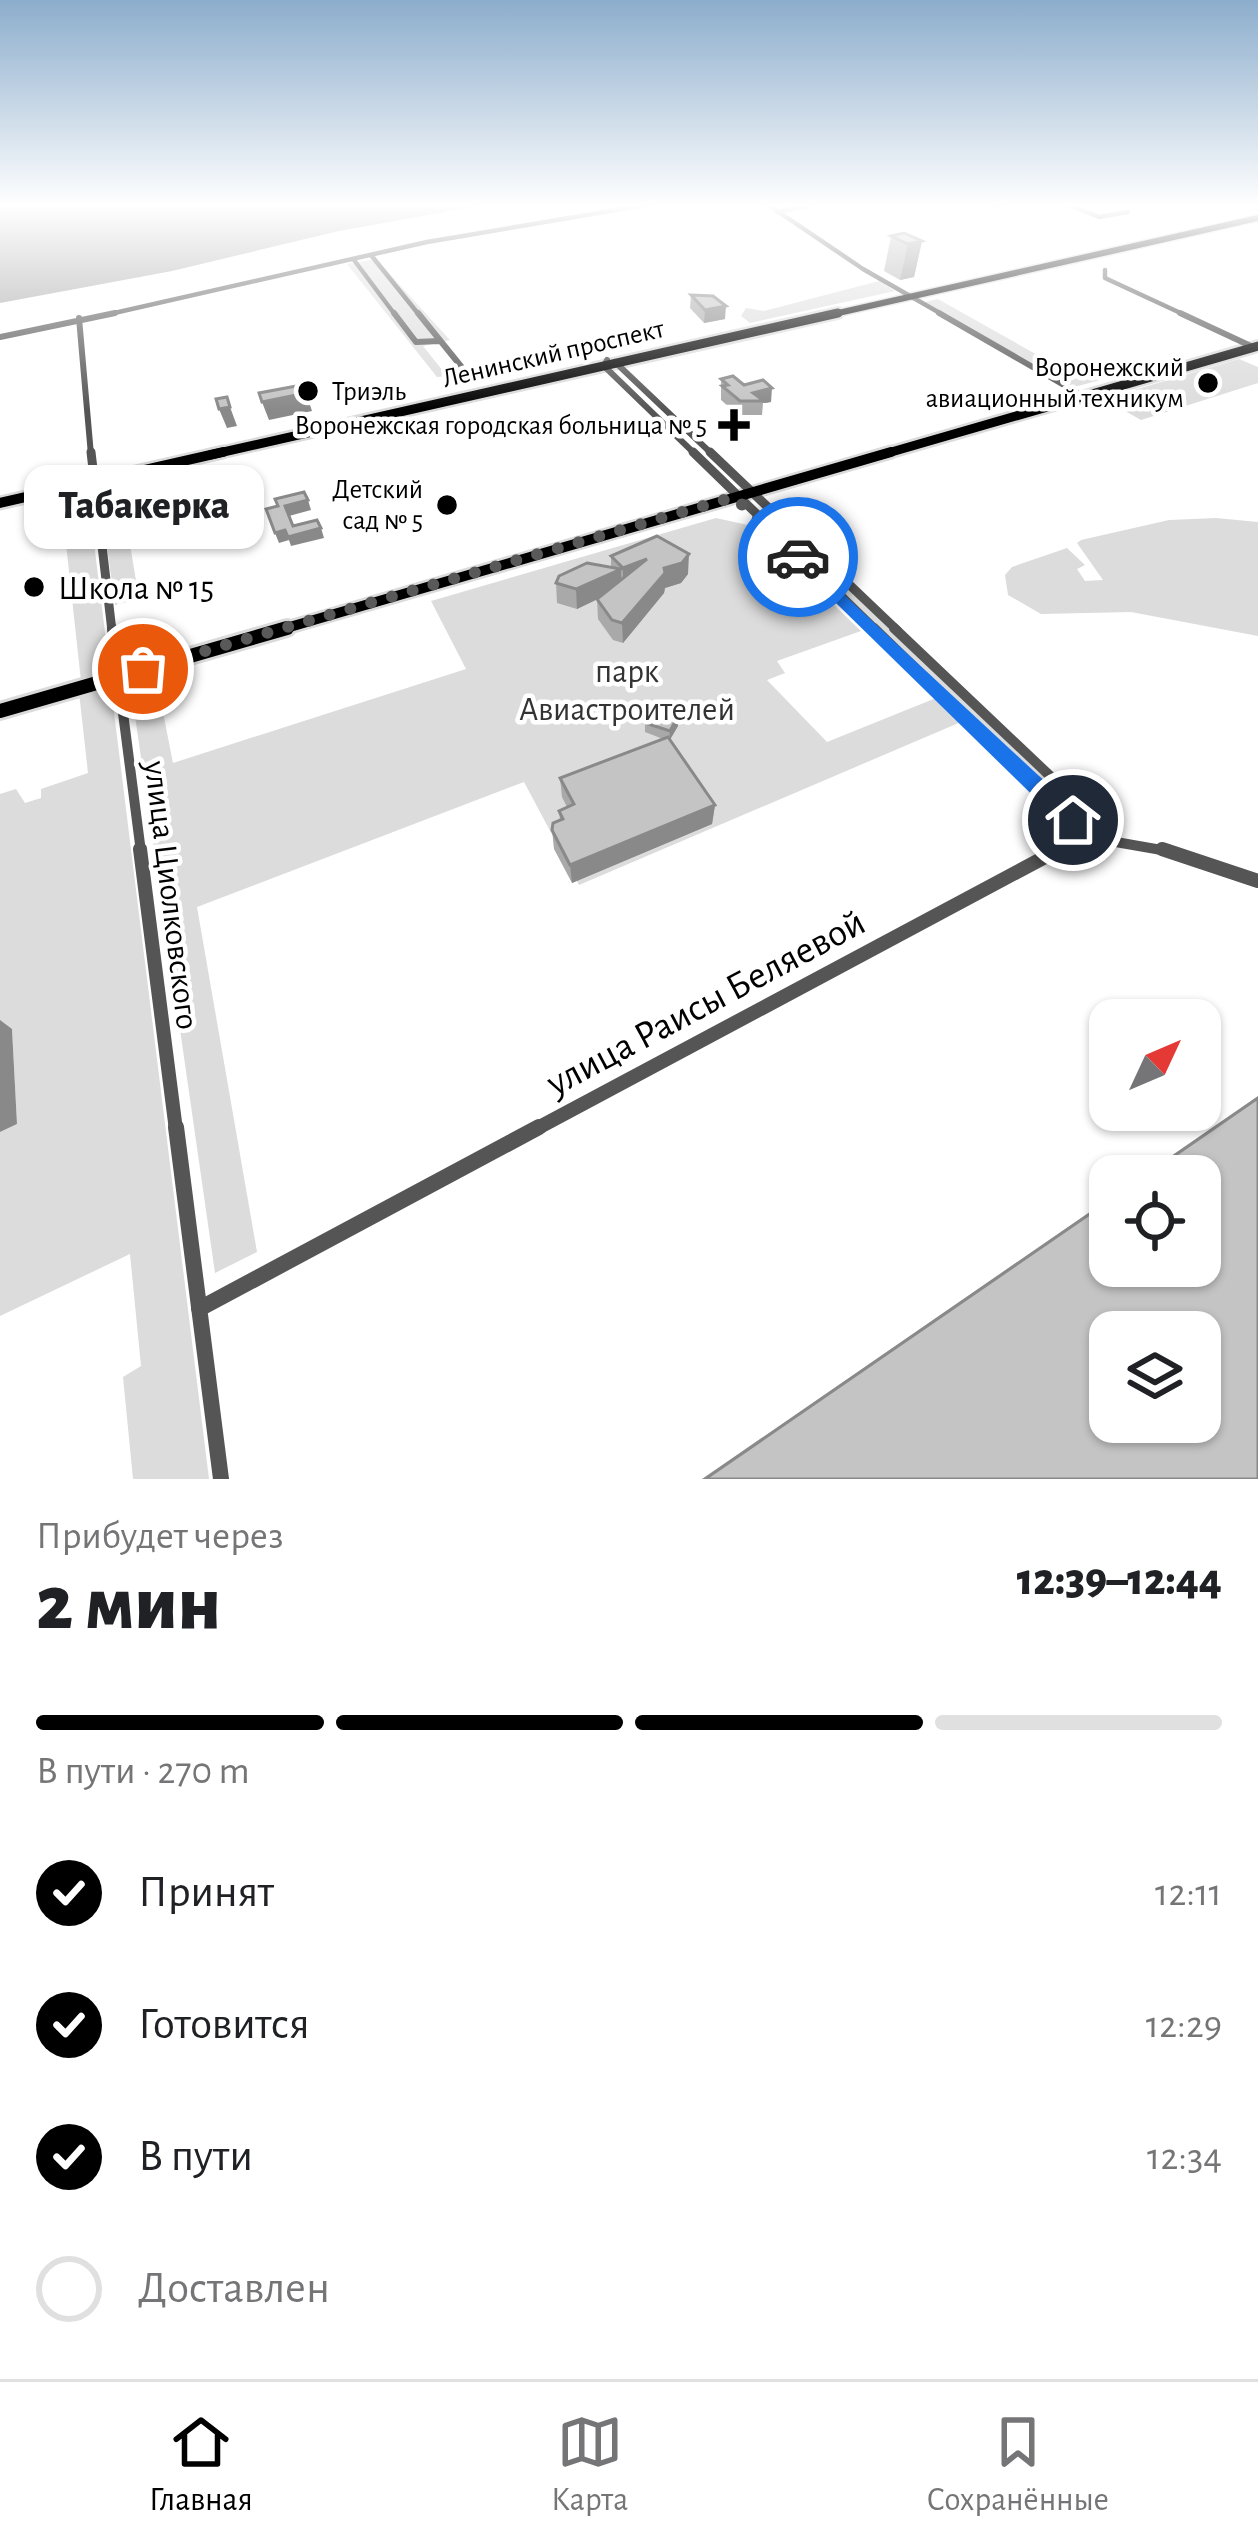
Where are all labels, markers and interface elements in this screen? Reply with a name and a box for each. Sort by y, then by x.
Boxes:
street label: Ленинский проспект [440,315,667,392]
place label: Воронежский авиационный техникум [926,354,1184,413]
marker: Воронежский авиационный техникум [1195,370,1221,396]
marker: Триэль [295,378,321,404]
place label: Триэль [332,378,406,405]
marker: Воронежская городская больница № 5 [718,409,750,441]
place label: Воронежская городская больница № 5 [295,412,707,439]
callout: Табакерка [23,465,263,549]
place label: Детский сад № 5 [332,476,423,534]
text: Табакерка [58,487,230,526]
marker: Детский сад № 5 [434,492,460,518]
courier [738,497,858,617]
icon: car [765,524,831,590]
place label: Школа № 15 [58,573,214,606]
marker: Школа № 15 [21,574,47,600]
pin [92,618,194,720]
icon: bag [110,636,176,702]
park label: парк Авиастроителей [519,656,735,727]
street label: улица Циолковского [138,758,203,1032]
pin [1022,769,1124,871]
icon: home [1040,787,1106,853]
street label: улица Раисы Беляевой [540,903,872,1104]
north arrow [1089,999,1221,1131]
map controls [1089,999,1221,1443]
button: locate [1089,1155,1221,1287]
button: layers [1089,1311,1221,1443]
text: Прибудет через [36,1517,283,1556]
text: 12:39–12:44 [1017,1558,1222,1603]
text: 2 мин [36,1566,221,1644]
text: В пути · 270 m [36,1752,250,1791]
icon: check [36,1860,102,1926]
text: Принят [138,1870,274,1915]
text: 12:11 [1155,1874,1222,1913]
icon: check [36,1992,102,2058]
text: Готовится [138,2002,310,2047]
text: 12:29 [1146,2006,1222,2045]
icon: check [36,2124,102,2190]
text: В пути [138,2134,253,2179]
text: 12:34 [1147,2138,1222,2177]
text: Доставлен [138,2266,330,2311]
tab: Главная [149,2409,253,2521]
tab: Карта [551,2409,628,2521]
tab: Сохранённые [927,2409,1109,2521]

